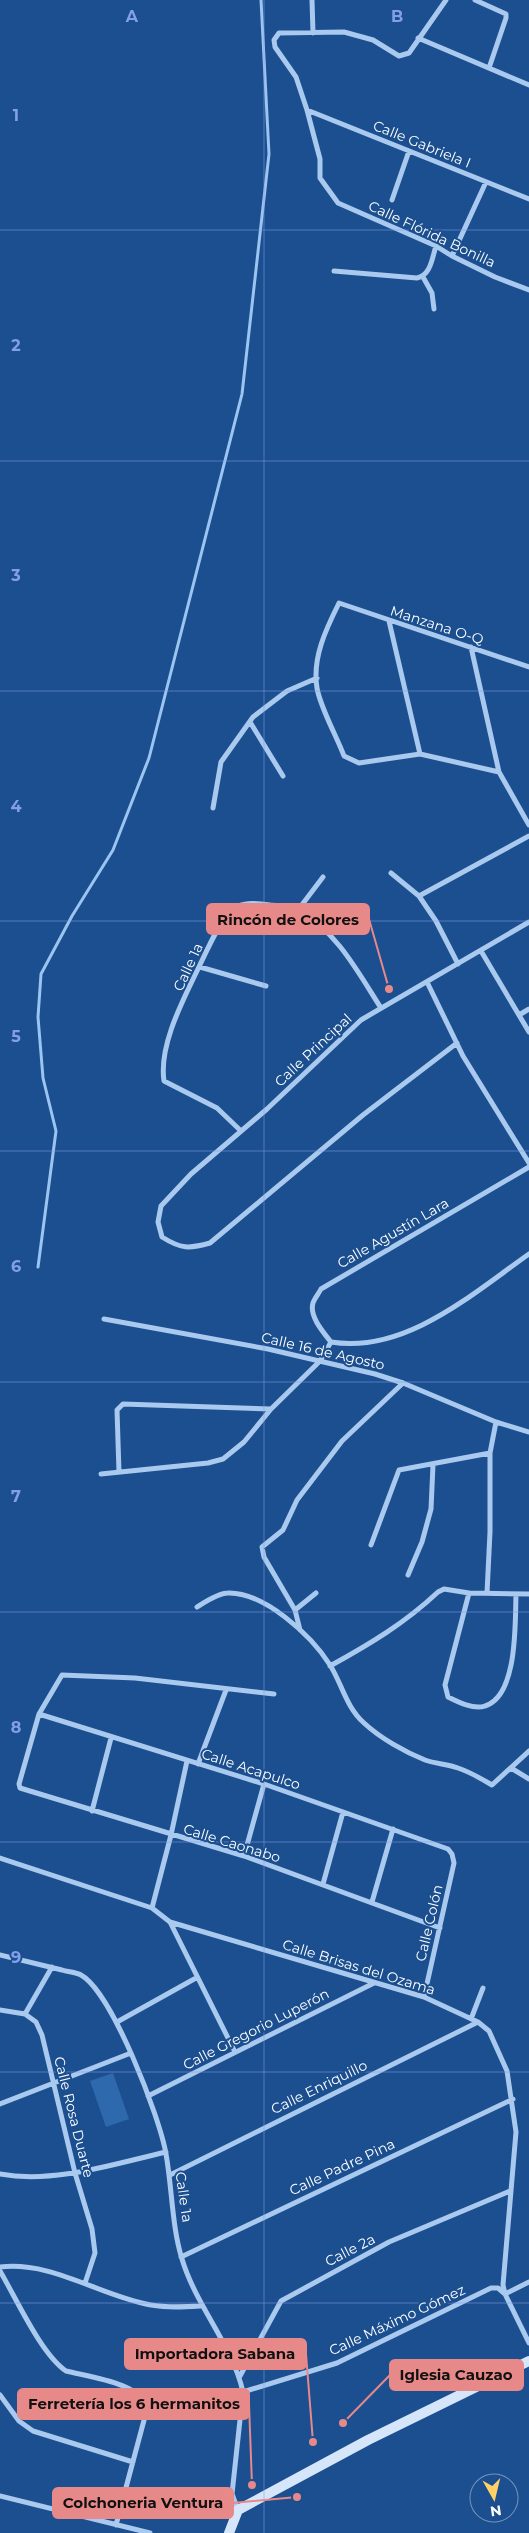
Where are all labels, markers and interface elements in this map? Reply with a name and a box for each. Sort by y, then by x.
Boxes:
text: A [125,7,139,26]
text: B [391,7,403,26]
text: 1 [13,106,19,125]
street label: Calle Gabriela I [370,116,474,172]
street label: Calle Flórida Bonilla [366,197,498,271]
text: 2 [11,336,21,355]
text: 3 [10,566,21,585]
street label: Manzana O-Q [388,601,486,649]
text: 4 [10,797,22,816]
callout: Rincón de Colores [207,904,369,934]
text: Rincón de Colores [217,910,359,929]
street label: Calle 1a [169,940,207,994]
street label: Calle Principal [271,1010,355,1090]
text: 5 [11,1027,21,1046]
street label: Calle Agustín Lara [334,1194,452,1272]
text: 6 [11,1257,21,1276]
street label: Calle 16 de Agosto [260,1328,387,1374]
text: 7 [11,1487,21,1506]
text: 8 [11,1718,21,1737]
street label: Calle Acapulco [199,1745,303,1794]
street label: Calle Caonabo [181,1820,283,1866]
street label: Calle Colón [411,1883,447,1963]
street label: Calle Brisas del Ozama [280,1935,438,1999]
text: 9 [11,1948,21,1967]
street label: Calle Gregorio Luperón [180,1984,332,2074]
street label: Calle Rosa Duarte [50,2055,98,2179]
street label: Calle Enriquillo [268,2056,370,2118]
street label: Calle Padre Pina [286,2135,398,2199]
street label: Calle 1a [172,2170,196,2224]
street label: Calle 2a [322,2230,378,2270]
street label: Calle Máximo Gómez [326,2281,468,2359]
callout: Importadora Sabana [125,2339,306,2369]
text: Importadora Sabana [135,2344,295,2363]
callout: Iglesia Cauzao [390,2360,523,2390]
text: Iglesia Cauzao [399,2365,513,2384]
callout: Ferretería los 6 hermanitos [18,2389,249,2419]
text: Ferretería los 6 hermanitos [28,2394,240,2413]
north arrow [469,2473,519,2523]
callout: Colchoneria Ventura [53,2488,233,2518]
text: Colchoneria Ventura [63,2493,223,2512]
text: N [489,2501,503,2521]

